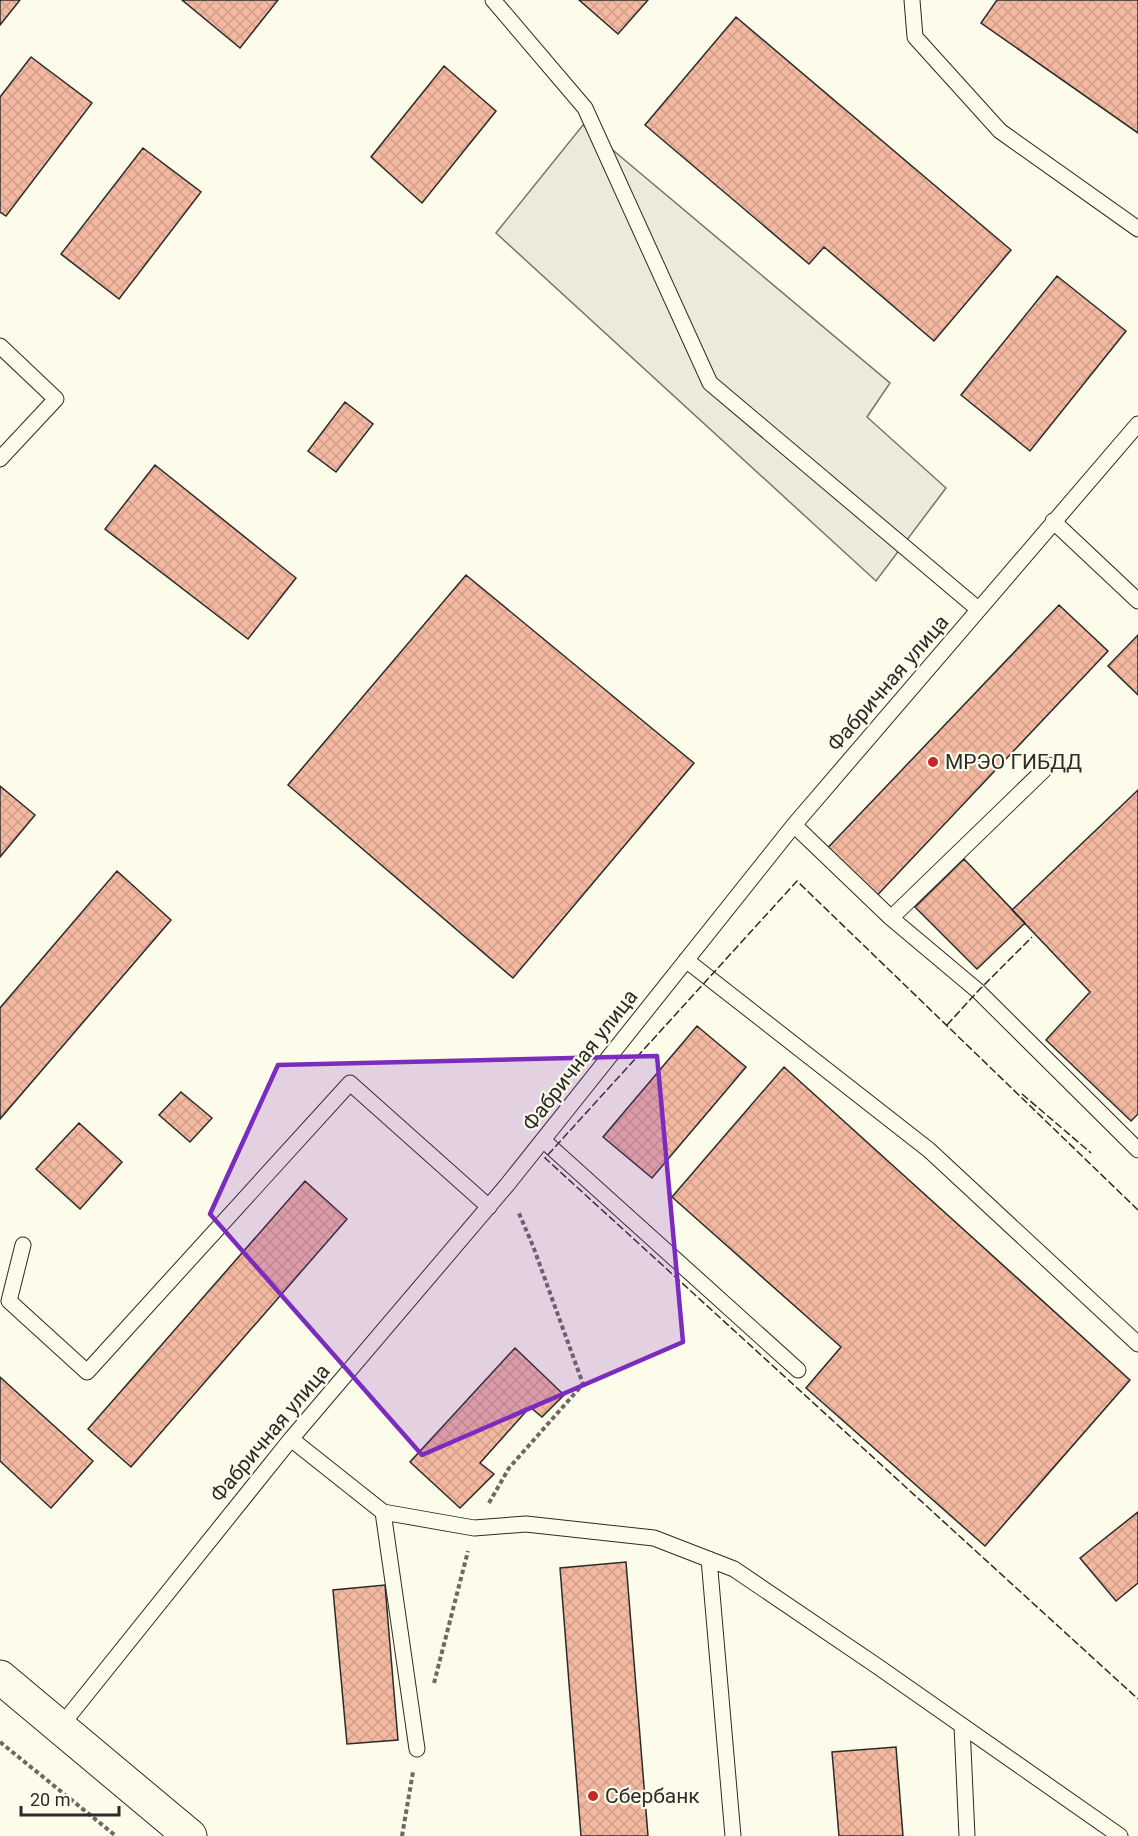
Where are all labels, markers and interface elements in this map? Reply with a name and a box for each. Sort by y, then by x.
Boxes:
street label: Фабричная улица [822,610,954,756]
place label: МРЭО ГИБДД [945,750,1082,774]
marker: МРЭО ГИБДД [926,755,940,769]
street label: Фабричная улица [517,985,643,1135]
street label: Фабричная улица [205,1359,335,1507]
scale bar [21,1779,118,1817]
place label: Сбербанк [605,1784,700,1808]
text: 20 m [30,1789,70,1810]
marker: Сбербанк [586,1789,600,1803]

